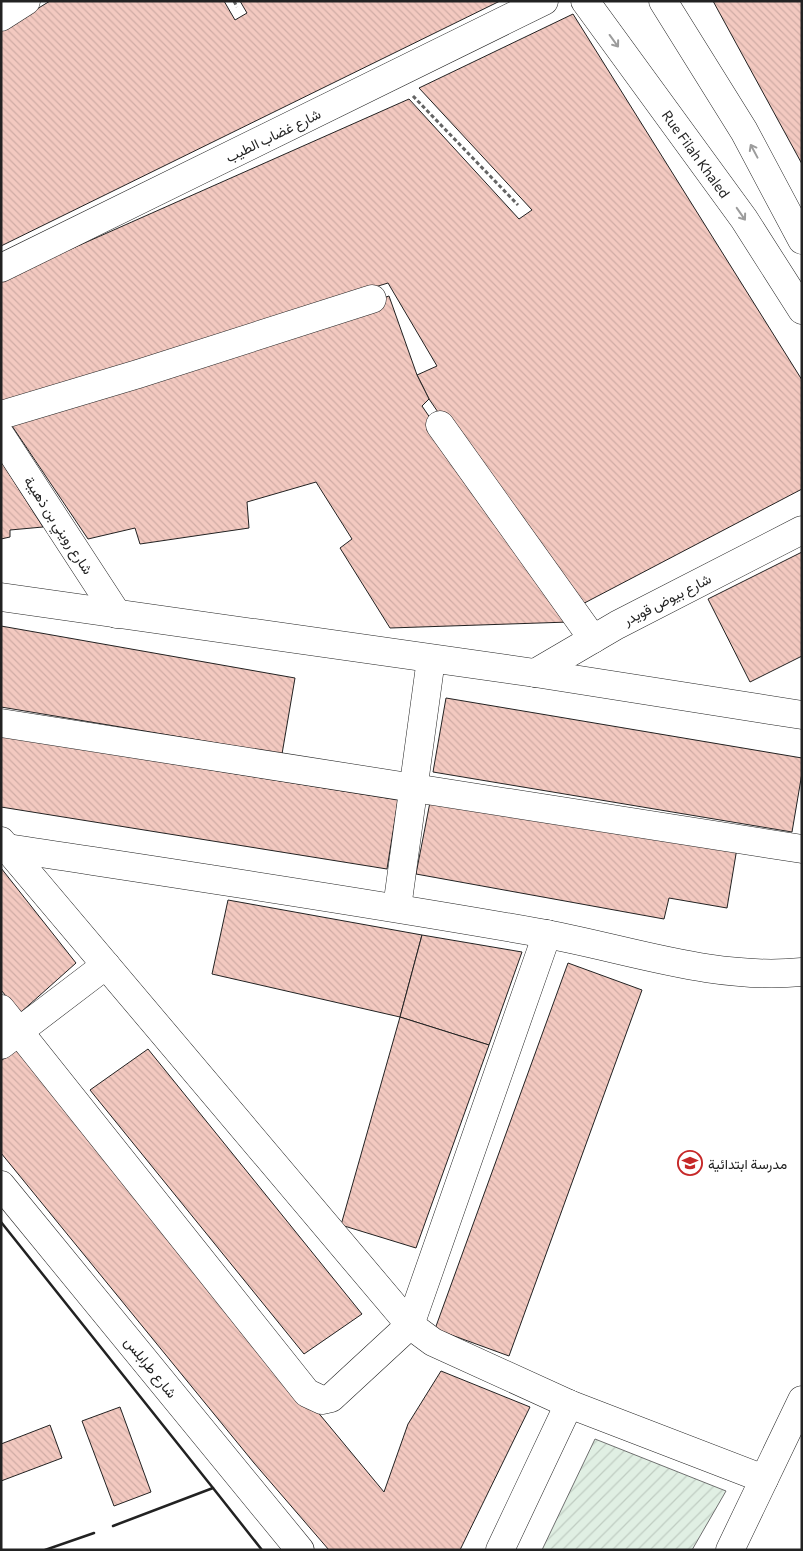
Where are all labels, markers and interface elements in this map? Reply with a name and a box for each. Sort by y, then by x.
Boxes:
one-way arrow [609,34,619,48]
street label: شارع غضاب الطيب [223,105,325,168]
street label: Rue Filah Khaled [659,107,733,201]
one-way arrow [749,143,759,158]
one-way arrow [736,207,746,221]
street label: شارع رويني بن ذهيبة [18,473,97,579]
street label: شارع بيوض قويدر [619,570,715,632]
school or university icon: مدرسة ابتدائية [677,1150,703,1176]
place label: مدرسة ابتدائية [708,1155,787,1173]
street label: شارع طرابلس [119,1333,181,1403]

